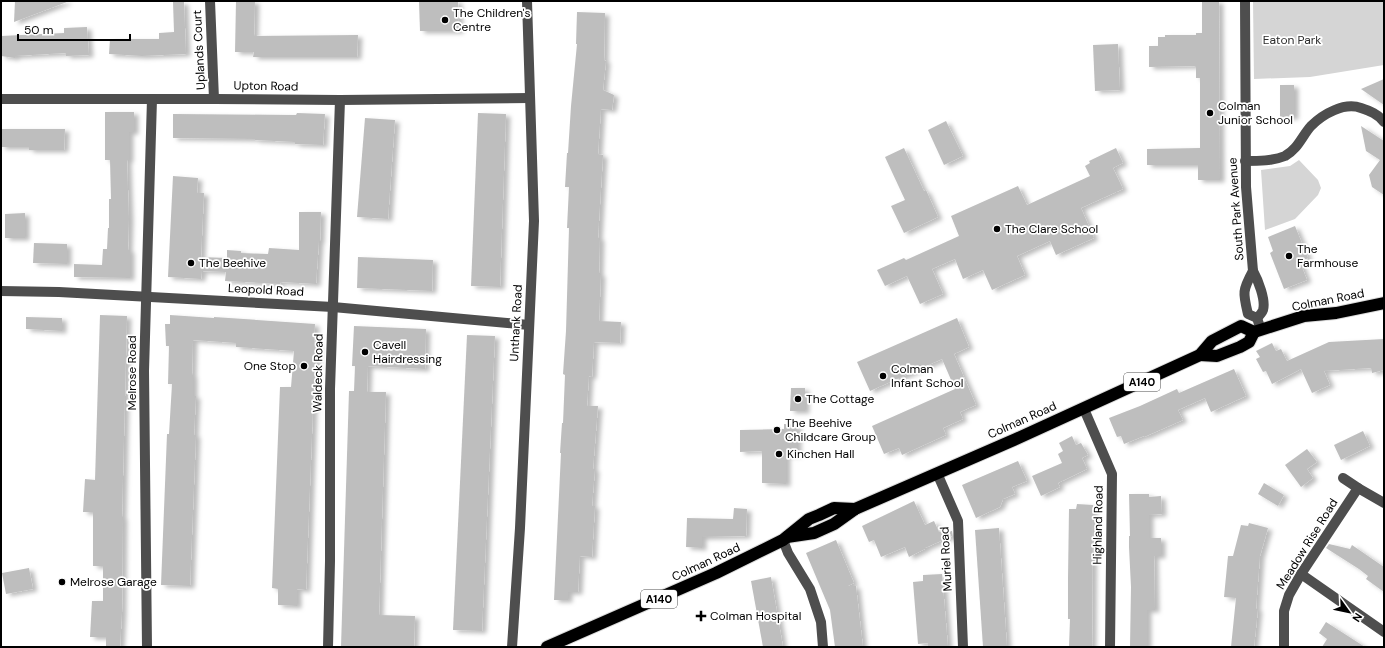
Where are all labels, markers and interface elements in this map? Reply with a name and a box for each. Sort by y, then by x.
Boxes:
place label: The Children's Centre [453,5,530,35]
street label: Uplands Court [189,9,209,90]
marker: The Children's Centre [440,15,450,25]
scale bar [18,16,130,42]
text: 50 m [24,22,53,38]
park label: Eaton Park [1263,32,1321,48]
street label: Upton Road [233,77,299,95]
place label: Colman Junior School [1218,98,1293,128]
marker: Colman Junior School [1205,108,1215,118]
street label: South Park Avenue [1224,157,1248,261]
place label: The Clare School [1005,221,1098,237]
marker: The Clare School [992,224,1002,234]
place label: The Farmhouse [1297,241,1359,271]
marker: The Farmhouse [1284,251,1294,261]
place label: The Beehive [199,255,266,271]
marker: The Beehive [186,258,196,268]
street label: Leopold Road [228,280,304,300]
street label: Unthank Road [506,284,526,362]
street label: Colman Road [1290,285,1366,315]
street label: Waldeck Road [309,334,327,412]
street label: Melrose Road [124,336,140,410]
place label: Cavell Hairdressing [373,337,442,367]
marker: Cavell Hairdressing [360,347,370,357]
place label: One Stop [244,358,296,374]
marker: One Stop [299,361,309,371]
place label: Colman Infant School [891,361,963,391]
marker: Colman Infant School [878,371,888,381]
road number: A140 [1124,373,1160,391]
place label: The Cottage [806,391,875,407]
marker: The Cottage [793,394,803,404]
street label: Colman Road [985,398,1059,442]
place label: The Beehive Childcare Group [785,415,876,445]
marker: The Beehive Childcare Group [772,425,782,435]
place label: Kinchen Hall [787,446,855,462]
marker: Kinchen Hall [774,449,784,459]
street label: Highland Road [1089,485,1107,565]
street label: Meadow Rise Road [1273,496,1341,592]
street label: Muriel Road [936,526,956,592]
street label: Colman Road [669,539,743,585]
place label: Melrose Garage [70,574,157,590]
marker: Melrose Garage [57,577,67,587]
road number: A140 [641,590,677,608]
north arrow [1329,592,1369,632]
place label: Colman Hospital [710,608,801,624]
marker: Colman Hospital [695,610,707,622]
text: N [1349,610,1365,625]

